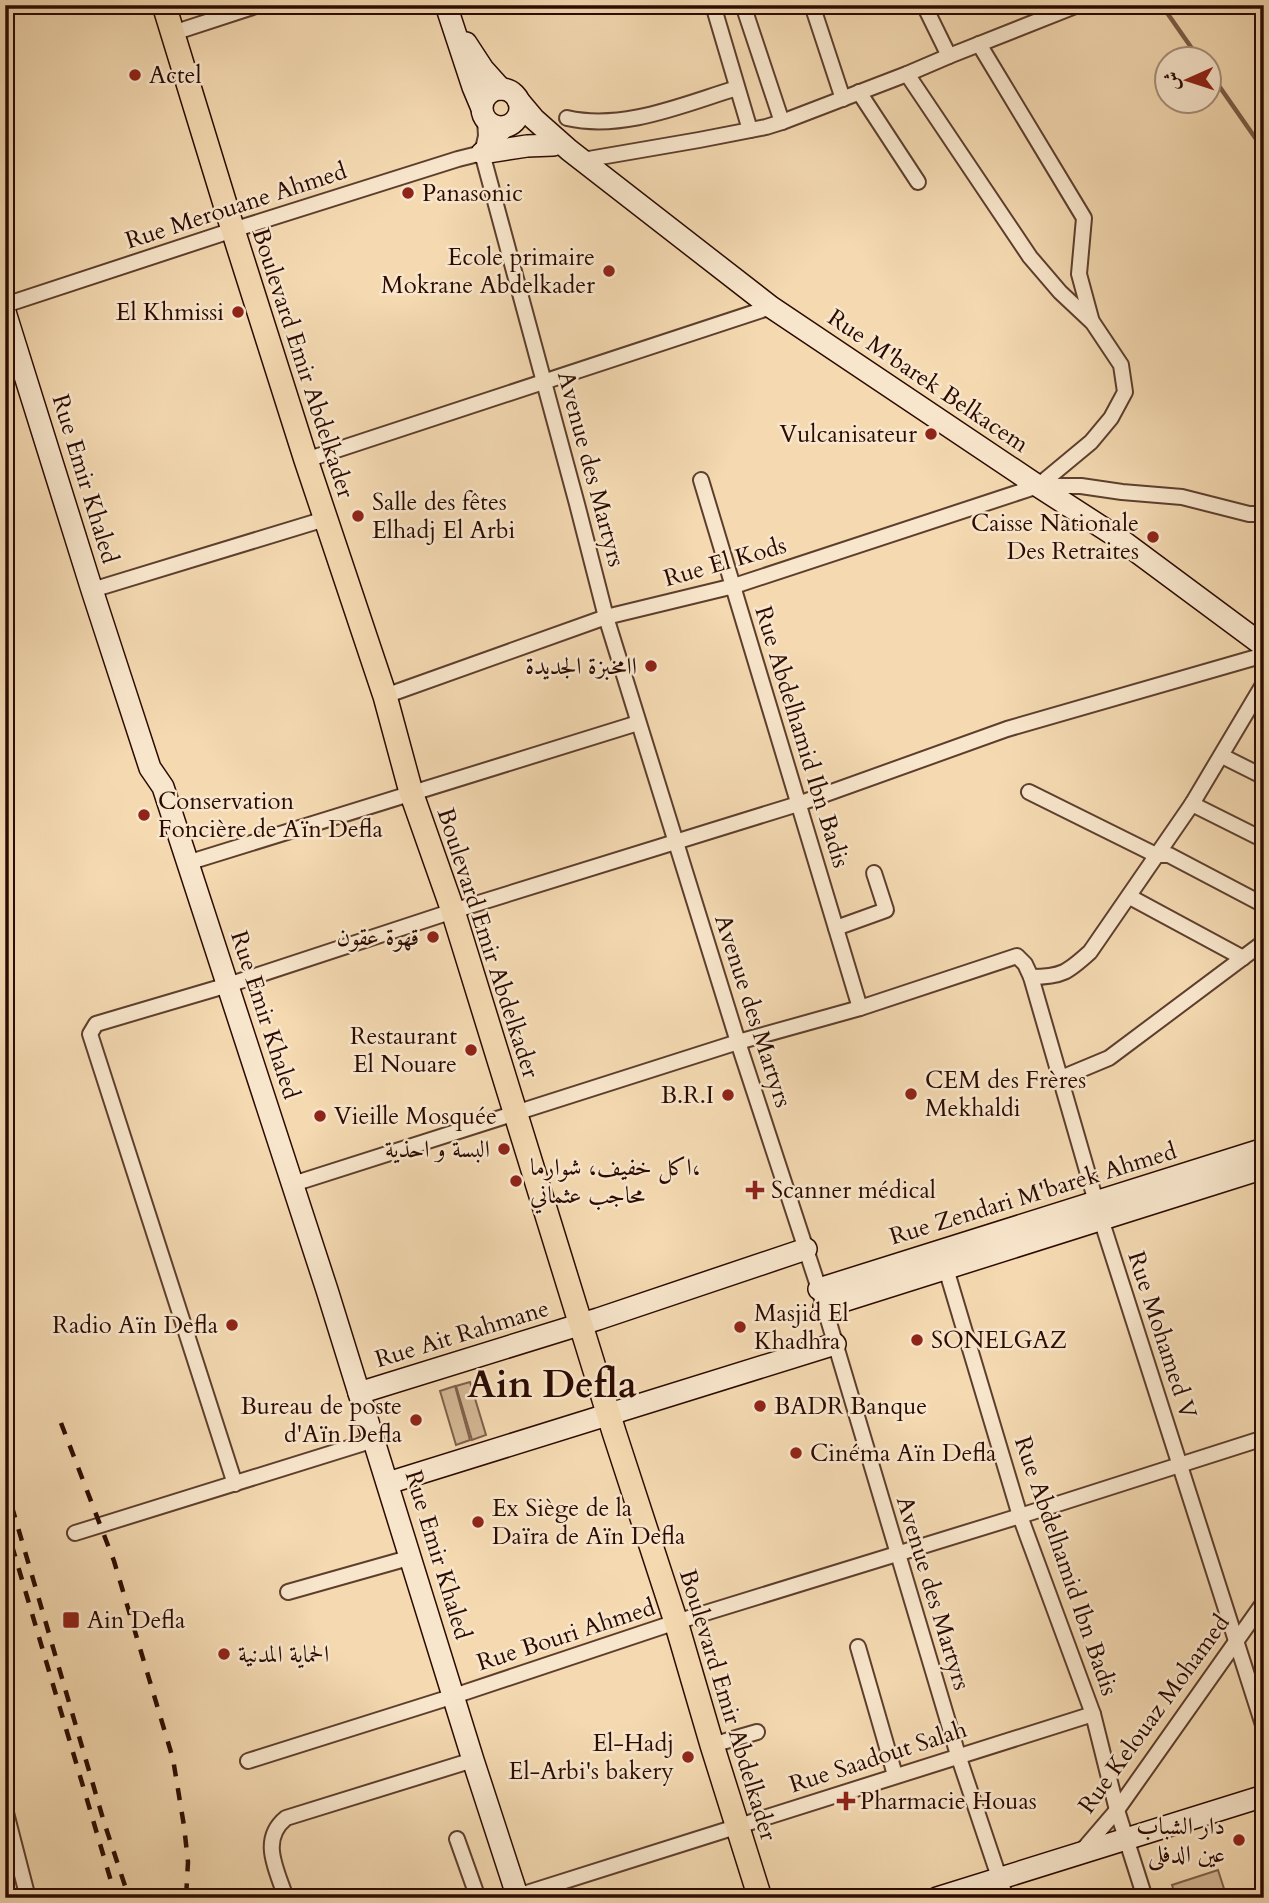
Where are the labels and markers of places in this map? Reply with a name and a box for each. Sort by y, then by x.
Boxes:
place label: Actel [149,59,202,92]
marker: Actel [127,67,143,83]
place label: Panasonic [422,177,523,210]
marker: Panasonic [400,185,416,201]
place label: Ecole primaire Mokrane Abdelkader [381,241,595,302]
marker: Ecole primaire Mokrane Abdelkader [601,263,617,279]
place label: El Khmissi [116,296,224,329]
marker: El Khmissi [230,304,246,320]
place label: Vulcanisateur [780,418,917,451]
marker: Vulcanisateur [923,426,939,442]
place label: Salle des fêtes Elhadj El Arbi [372,486,516,547]
place label: Caisse Nationale Des Retraites [971,507,1139,568]
marker: Salle des fêtes Elhadj El Arbi [350,508,366,524]
marker: Caisse Nationale Des Retraites [1145,529,1161,545]
place label: اامخبزة الجديدة [525,650,637,683]
marker: اامخبزة الجديدة [643,658,659,674]
place label: Conservation Foncière de Aïn Defla [158,785,383,846]
marker: Conservation Foncière de Aïn Defla [136,807,152,823]
place label: قهوة عقون [336,921,419,954]
marker: قهوة عقون [425,929,441,945]
place label: Restaurant El Nouare [350,1020,457,1081]
marker: Restaurant El Nouare [463,1042,479,1058]
place label: CEM des Frères Mekhaldi [925,1064,1086,1125]
place label: B.R.I [661,1079,714,1112]
marker: CEM des Frères Mekhaldi [903,1086,919,1102]
marker: B.R.I [720,1087,736,1103]
place label: Vieille Mosquée [334,1100,497,1133]
marker: Vieille Mosquée [312,1108,328,1124]
place label: البسة و احذية [385,1133,490,1166]
marker: البسة و احذية [496,1141,512,1157]
place label: اكل خفيف، شوارما، محاجب عثماني [530,1151,701,1214]
marker: اكل خفيف، شوارما، محاجب عثماني [508,1173,524,1189]
place label: Scanner médical [771,1174,936,1207]
marker: Scanner médical [745,1180,765,1200]
place label: Masjid El Khadhra [754,1297,849,1358]
place label: Radio Aïn Defla [52,1309,219,1342]
marker: Radio Aïn Defla [224,1317,240,1333]
marker: Masjid El Khadhra [732,1319,748,1335]
place label: SONELGAZ [931,1324,1067,1357]
marker: SONELGAZ [909,1332,925,1348]
place label: Bureau de poste d'Aïn Defla [241,1390,403,1451]
place label: BADR Banque [774,1390,927,1423]
marker: BADR Banque [752,1398,768,1414]
marker: Bureau de poste d'Aïn Defla [408,1412,424,1428]
place label: Cinéma Aïn Defla [810,1437,997,1470]
marker: Cinéma Aïn Defla [788,1445,804,1461]
place label: Ex Siège de la Daïra de Aïn Defla [492,1492,686,1553]
marker: Ex Siège de la Daïra de Aïn Defla [470,1514,486,1530]
place label: Ain Defla [87,1604,186,1637]
marker: Ain Defla [61,1610,81,1630]
place label: الحماية المدنية [238,1638,329,1671]
marker: الحماية المدنية [216,1646,232,1662]
place label: El-Hadj El-Arbi's bakery [509,1727,674,1788]
marker: El-Hadj El-Arbi's bakery [680,1749,696,1765]
place label: Pharmacie Houas [860,1785,1037,1818]
marker: Pharmacie Houas [838,1793,854,1809]
place label: دار الشباب عين الدفلى [1136,1810,1225,1871]
marker: دار الشباب عين الدفلى [1231,1832,1247,1848]

